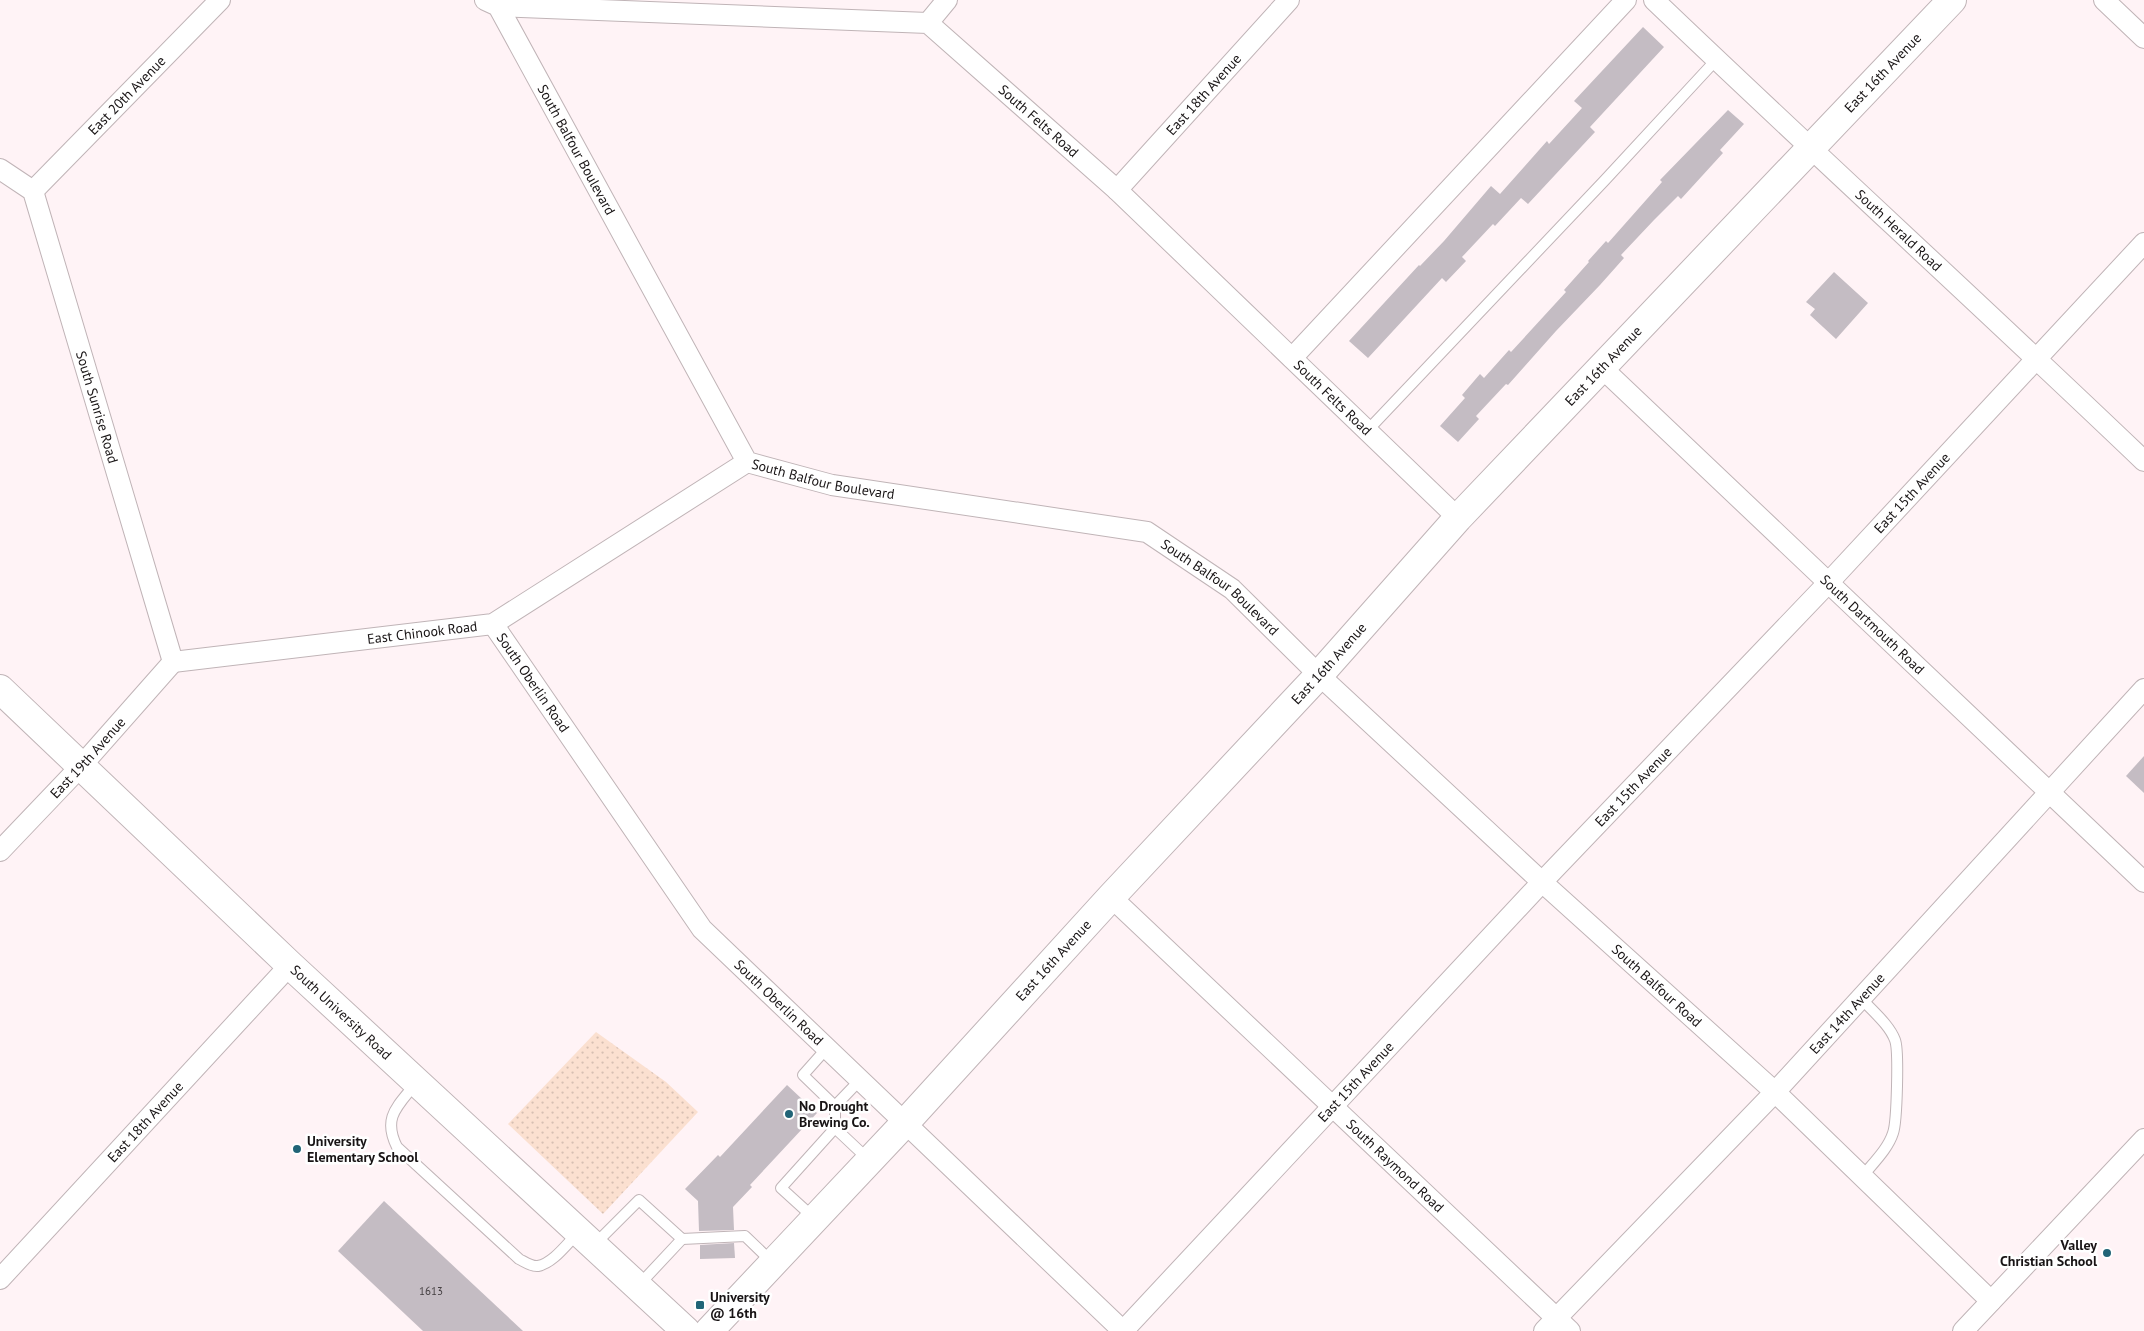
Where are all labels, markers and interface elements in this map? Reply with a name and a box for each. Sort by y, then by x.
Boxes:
street label: East 16th Avenue [1841,29,1925,116]
street label: East 18th Avenue [1162,50,1245,139]
street label: East 20th Avenue [84,52,169,139]
street label: South Balfour Boulevard [534,81,619,218]
street label: South Felts Road [995,81,1083,161]
street label: South Herald Road [1852,185,1946,275]
street label: East 16th Avenue [1561,322,1646,409]
street label: South Sunrise Road [72,349,122,465]
street label: South Felts Road [1290,356,1376,439]
street label: East 15th Avenue [1870,449,1954,537]
street label: South Balfour Boulevard [750,455,896,503]
street label: South Balfour Boulevard [1157,535,1283,639]
street label: South Dartmouth Road [1816,571,1928,678]
street label: East Chinook Road [366,617,478,648]
street label: East 16th Avenue [1287,619,1370,708]
street label: South Oberlin Road [493,629,574,736]
street label: East 19th Avenue [46,713,129,802]
street label: East 15th Avenue [1591,743,1675,830]
street label: East 16th Avenue [1012,916,1095,1005]
street label: South Balfour Road [1608,940,1706,1031]
street label: South Oberlin Road [730,956,827,1049]
street label: South University Road [287,961,396,1064]
street label: East 14th Avenue [1805,969,1889,1058]
street label: East 15th Avenue [1314,1038,1398,1126]
street label: East 18th Avenue [103,1078,187,1166]
place label: No Drought Brewing Co. [799,1097,870,1131]
marker: No Drought Brewing Co. [783,1108,795,1120]
street label: South Raymond Road [1342,1115,1448,1216]
place label: University Elementary School [307,1132,419,1166]
marker: University Elementary School [291,1143,303,1155]
place label: Valley Christian School [2000,1236,2098,1270]
marker: Valley Christian School [2101,1247,2113,1259]
house number: 1613 [419,1284,443,1298]
place label: University @ 16th [710,1288,770,1322]
marker: University @ 16th [694,1299,706,1311]

